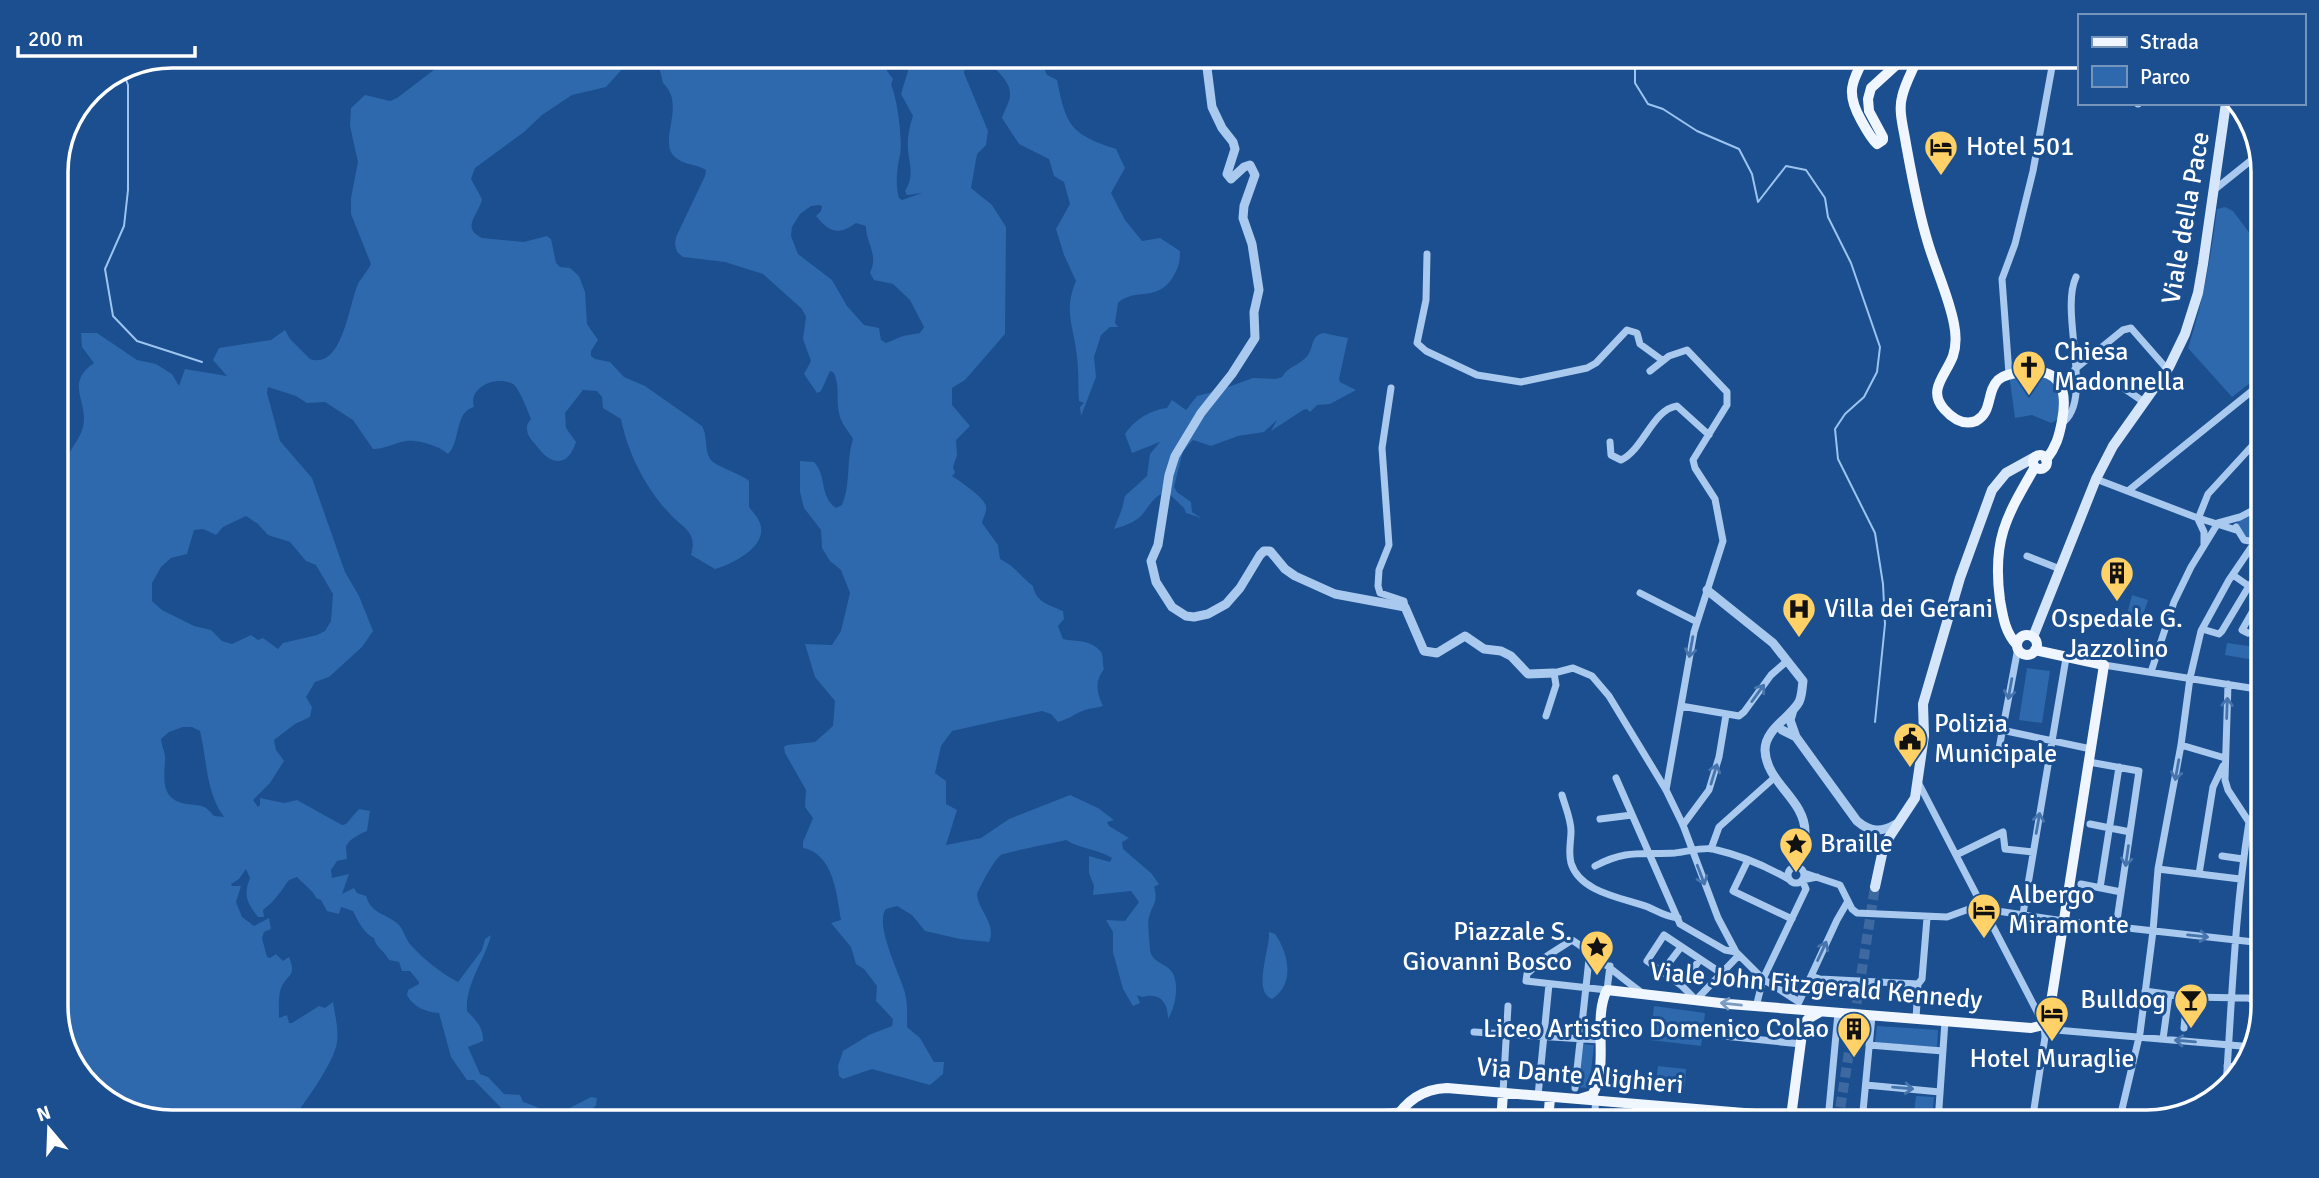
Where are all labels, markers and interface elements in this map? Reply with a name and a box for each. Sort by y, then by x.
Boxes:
scale bar [18,14,194,58]
legend [2078,14,2305,105]
text: 200 m [28,26,83,52]
text: Strada [2140,29,2199,55]
text: Parco [2140,64,2190,90]
hotel icon: Hotel 501 [1922,128,1960,177]
street label: Viale della Pace [2155,129,2217,307]
place label: Hotel 501 [1966,131,2074,163]
place label: Chiesa Madonnella [2054,336,2185,398]
church icon: Chiesa Madonnella [2010,348,2048,397]
building icon: Ospedale G. Jazzolino [2098,554,2136,603]
hospital icon: Villa dei Gerani [1780,590,1818,639]
place label: Villa dei Gerani [1824,593,1993,625]
place label: Ospedale G. Jazzolino [2051,603,2183,665]
one-way arrow [1684,636,1697,658]
one-way arrow [2003,677,2016,700]
one-way arrow [1751,684,1765,703]
one-way arrow [2221,696,2234,719]
place label: Polizia Municipale [1934,708,2057,770]
public building icon: Polizia Municipale [1891,720,1929,769]
one-way arrow [2169,758,2183,781]
one-way arrow [1708,763,1721,785]
one-way arrow [2032,812,2045,835]
place icon: Braille [1777,825,1815,874]
place label: Braille [1820,828,1893,860]
one-way arrow [2120,844,2133,867]
one-way arrow [1696,864,1709,886]
place label: Albergo Miramonte [2008,879,2129,941]
hotel icon: Albergo Miramonte [1965,891,2003,940]
place label: Piazzale S. Giovanni Bosco [1403,916,1572,978]
place icon: Piazzale S. Giovanni Bosco [1578,928,1616,977]
one-way arrow [2186,929,2209,942]
one-way arrow [1816,941,1829,962]
street label: Viale John Fitzgerald Kennedy [1648,956,1984,1016]
bar icon: Bulldog [2172,981,2210,1030]
place label: Bulldog [2080,984,2166,1016]
hotel icon: Hotel Muraglie [2033,994,2071,1043]
one-way arrow [1720,997,1742,1010]
building icon: Liceo Artistico Domenico Colao [1835,1010,1873,1059]
place label: Liceo Artistico Domenico Colao [1483,1013,1829,1045]
one-way arrow [2175,1034,2197,1047]
place label: Hotel Muraglie [1969,1043,2135,1075]
street label: Via Dante Alighieri [1475,1051,1685,1101]
one-way arrow [1891,1082,1914,1095]
north arrow [14,1094,84,1164]
text: N [34,1100,54,1127]

